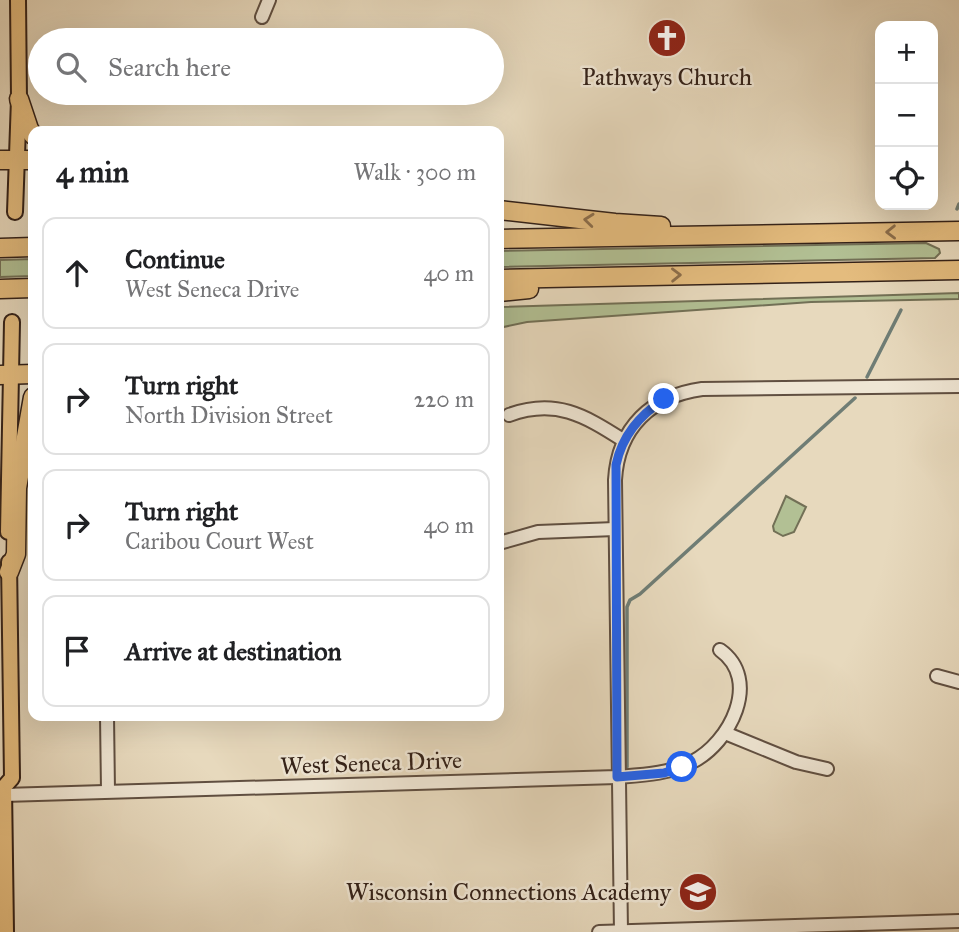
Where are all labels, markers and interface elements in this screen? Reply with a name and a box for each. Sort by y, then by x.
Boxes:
church icon: Pathways Church [646,17,688,59]
map controls [875,21,938,210]
button: + [875,21,938,84]
search box [28,28,504,105]
icon: search [52,48,90,86]
text: Search here [108,51,231,83]
place label: Pathways Church [582,62,752,92]
button: − [875,84,938,147]
button: locate [875,147,938,210]
text: 4 min [56,154,129,190]
text: Walk · 300 m [353,158,476,186]
one-way arrow [583,213,595,228]
one-way arrow [885,224,896,240]
text: Continue [125,243,225,275]
icon: ahead [58,254,96,292]
text: 40 m [424,259,474,287]
one-way arrow [671,267,682,283]
text: West Seneca Drive [125,275,299,303]
text: Turn right [125,369,238,401]
icon: right [58,380,96,418]
route end [648,383,679,414]
text: 220 m [414,385,474,413]
text: North Division Street [125,401,333,429]
text: Turn right [125,495,238,527]
icon: right [58,506,96,544]
text: 40 m [424,511,474,539]
text: Caribou Court West [125,527,314,555]
icon: arrive [58,632,96,670]
text: Arrive at destination [125,635,342,667]
street label: West Seneca Drive [280,745,462,781]
route start [666,751,697,782]
school or university icon: Wisconsin Connections Academy [677,871,719,913]
place label: Wisconsin Connections Academy [346,877,672,907]

